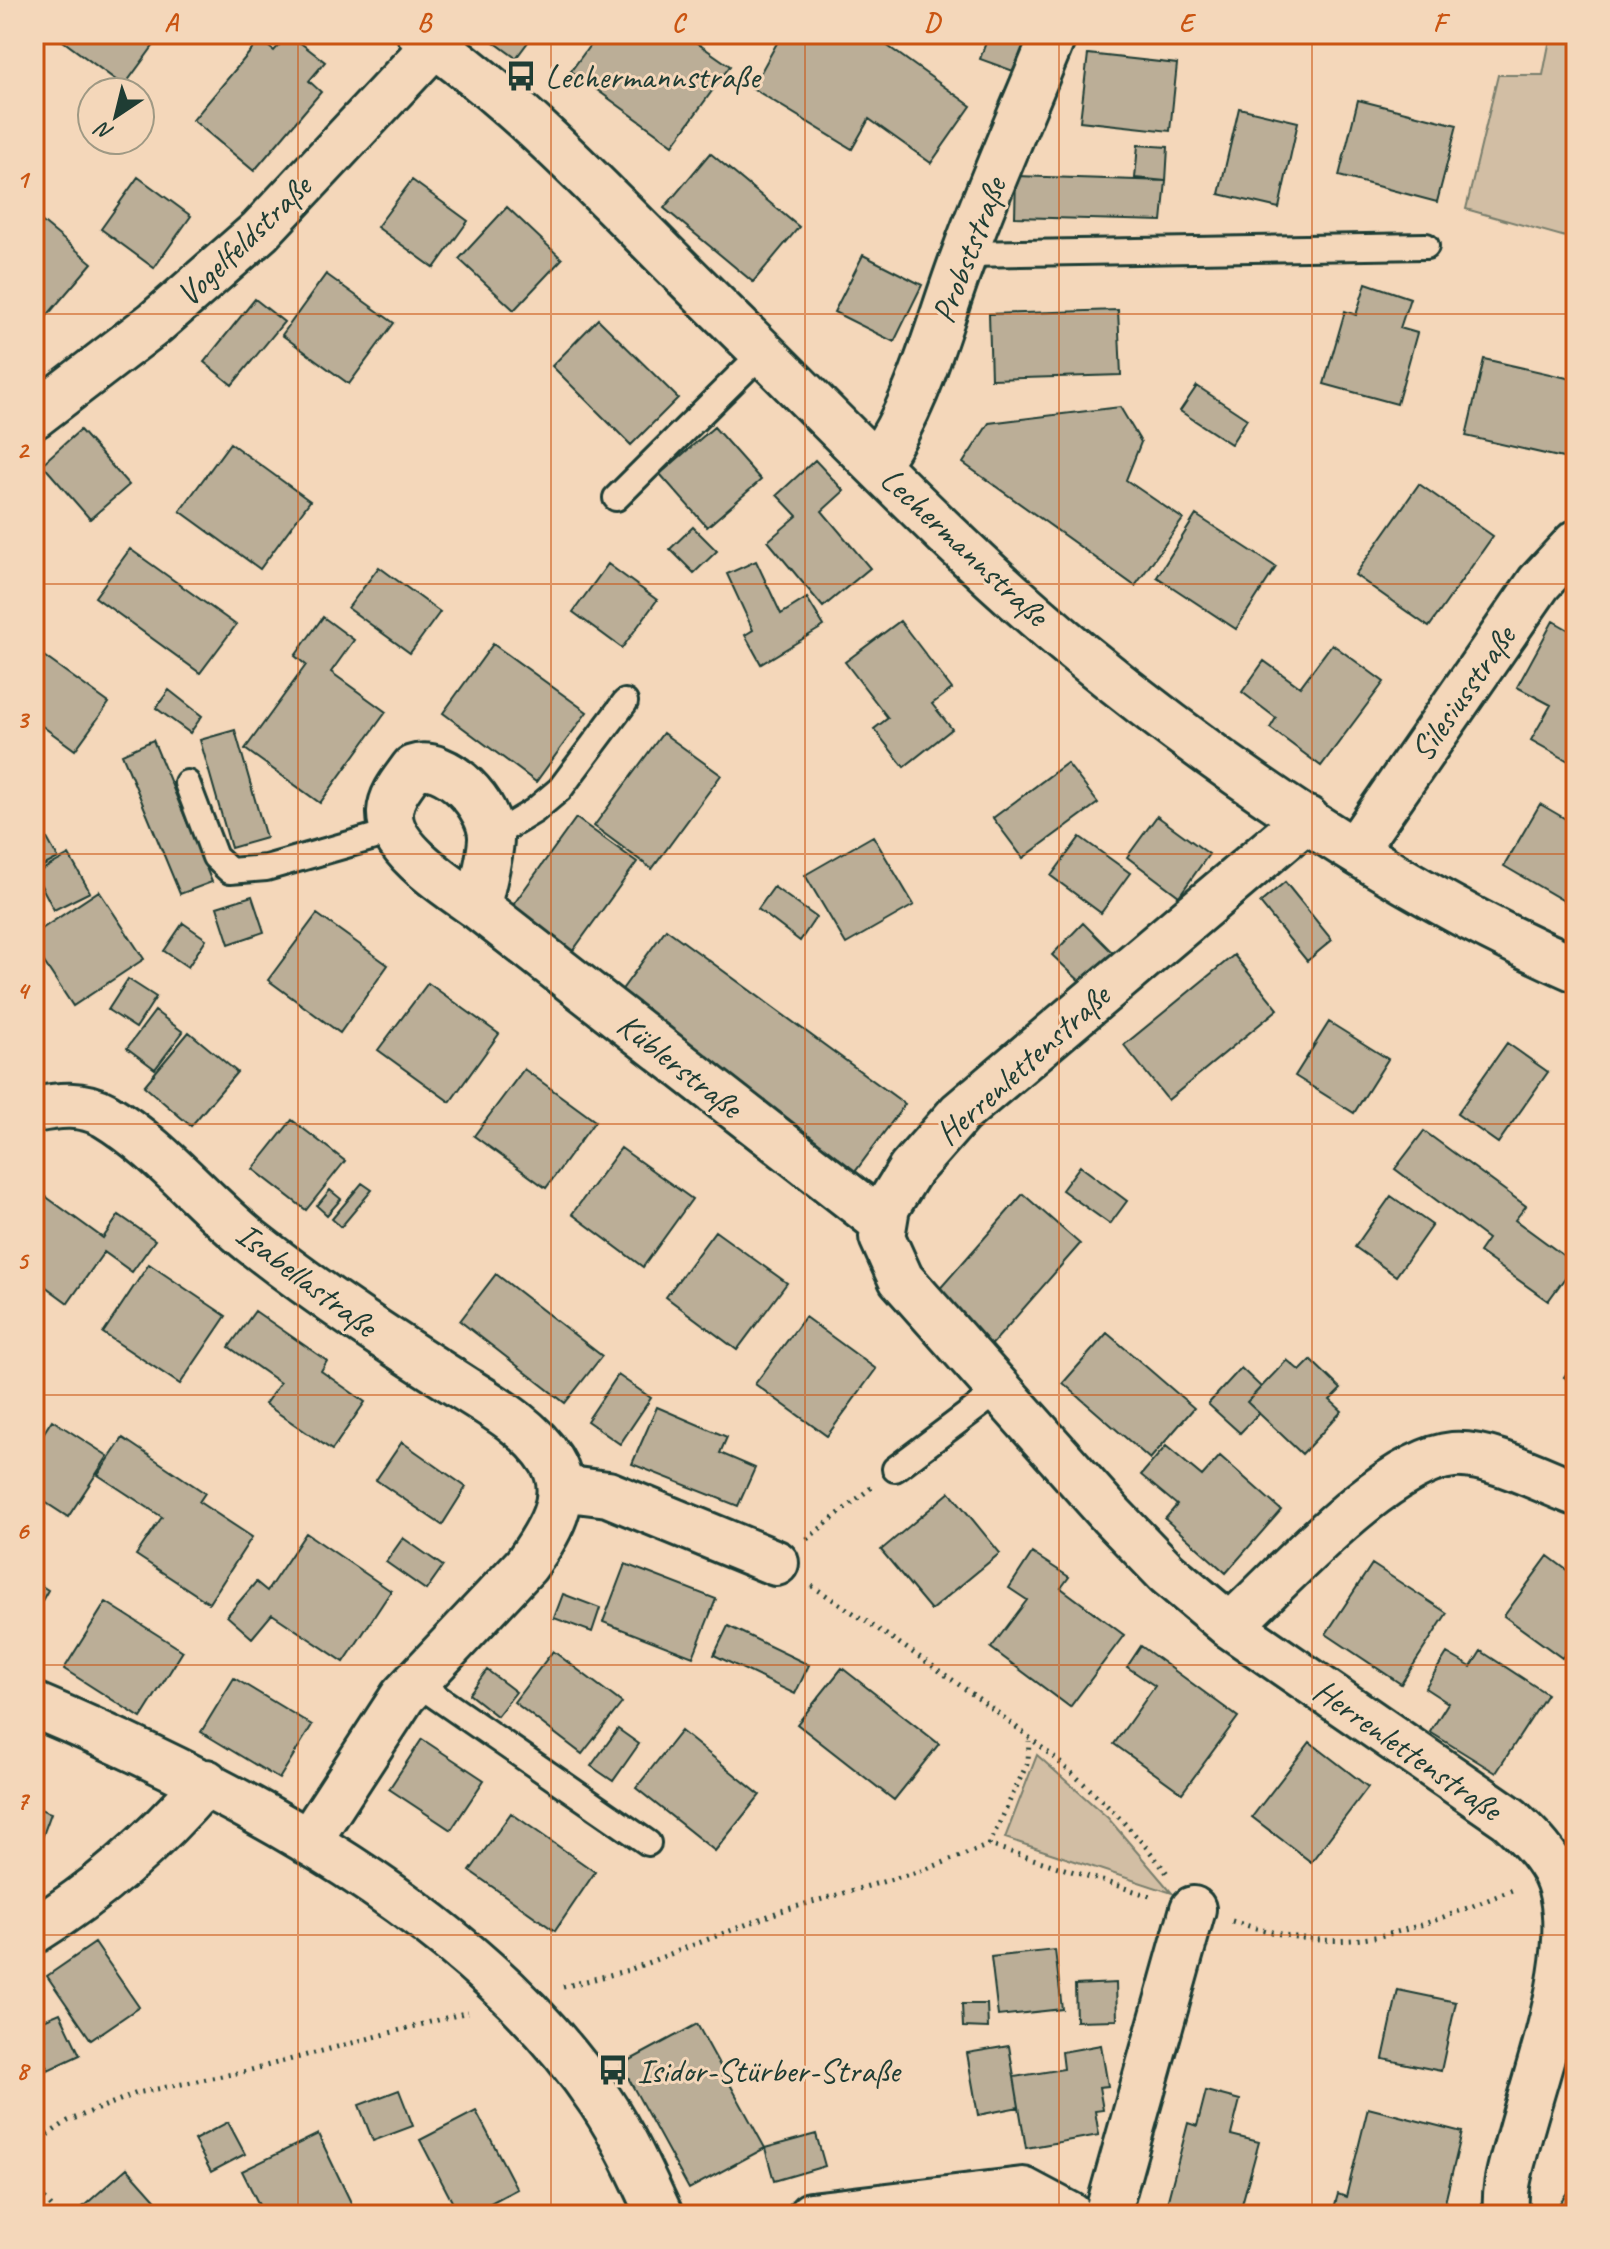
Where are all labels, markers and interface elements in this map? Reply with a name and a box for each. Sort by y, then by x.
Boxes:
text: A [164,6,179,39]
text: B [417,6,433,39]
text: C [672,6,688,39]
text: D [924,6,942,39]
text: E [1179,6,1197,39]
text: F [1433,6,1451,39]
place label: Lechermannstraße [545,55,762,98]
bus stop icon: Lechermannstraße [504,59,538,93]
north arrow [76,76,156,156]
text: N [89,114,119,147]
text: 1 [16,163,31,196]
street label: Vogelfeldstraße [167,163,322,315]
street label: Probststraße [921,169,1017,329]
text: 2 [16,433,30,466]
street label: Lechermannstraße [872,458,1060,637]
street label: Silesiusstraße [1400,615,1526,769]
text: 3 [16,703,30,736]
street label: Herrenlettenstraße [926,973,1121,1154]
text: 4 [16,974,31,1007]
street label: Küblerstraße [609,1003,753,1129]
street label: Isabellastraße [228,1212,388,1348]
text: 5 [16,1244,30,1277]
text: 6 [16,1514,30,1547]
street label: Herrenlettenstraße [1305,1669,1513,1832]
text: 7 [16,1784,30,1817]
place label: Isidor-Stürber-Straße [637,2049,902,2092]
bus stop icon: Isidor-Stürber-Straße [596,2053,630,2087]
text: 8 [16,2054,31,2087]

